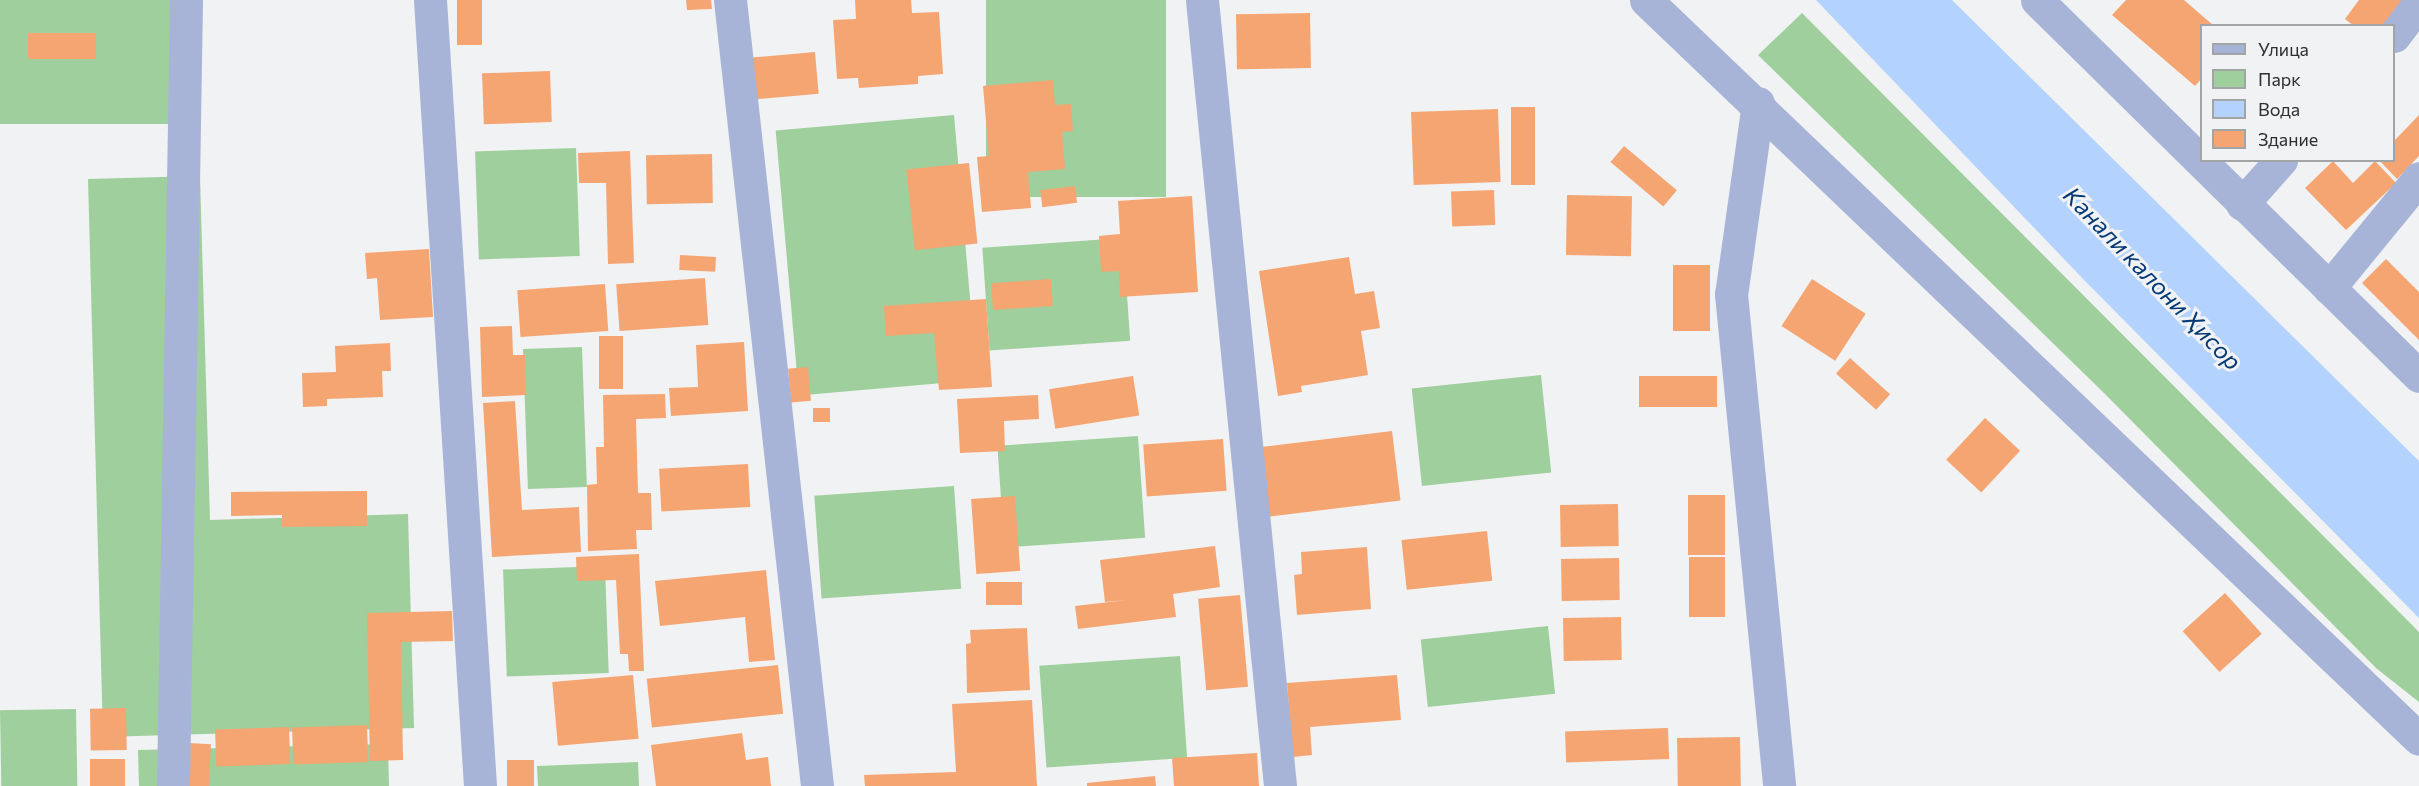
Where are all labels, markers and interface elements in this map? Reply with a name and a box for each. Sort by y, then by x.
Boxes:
legend [2200,24,2395,162]
text: Улица [2258,38,2309,60]
text: Парк [2258,68,2301,90]
text: Вода [2258,98,2300,120]
text: Здание [2258,128,2318,150]
water label: Канали калони Ҳисор [2058,180,2248,376]

